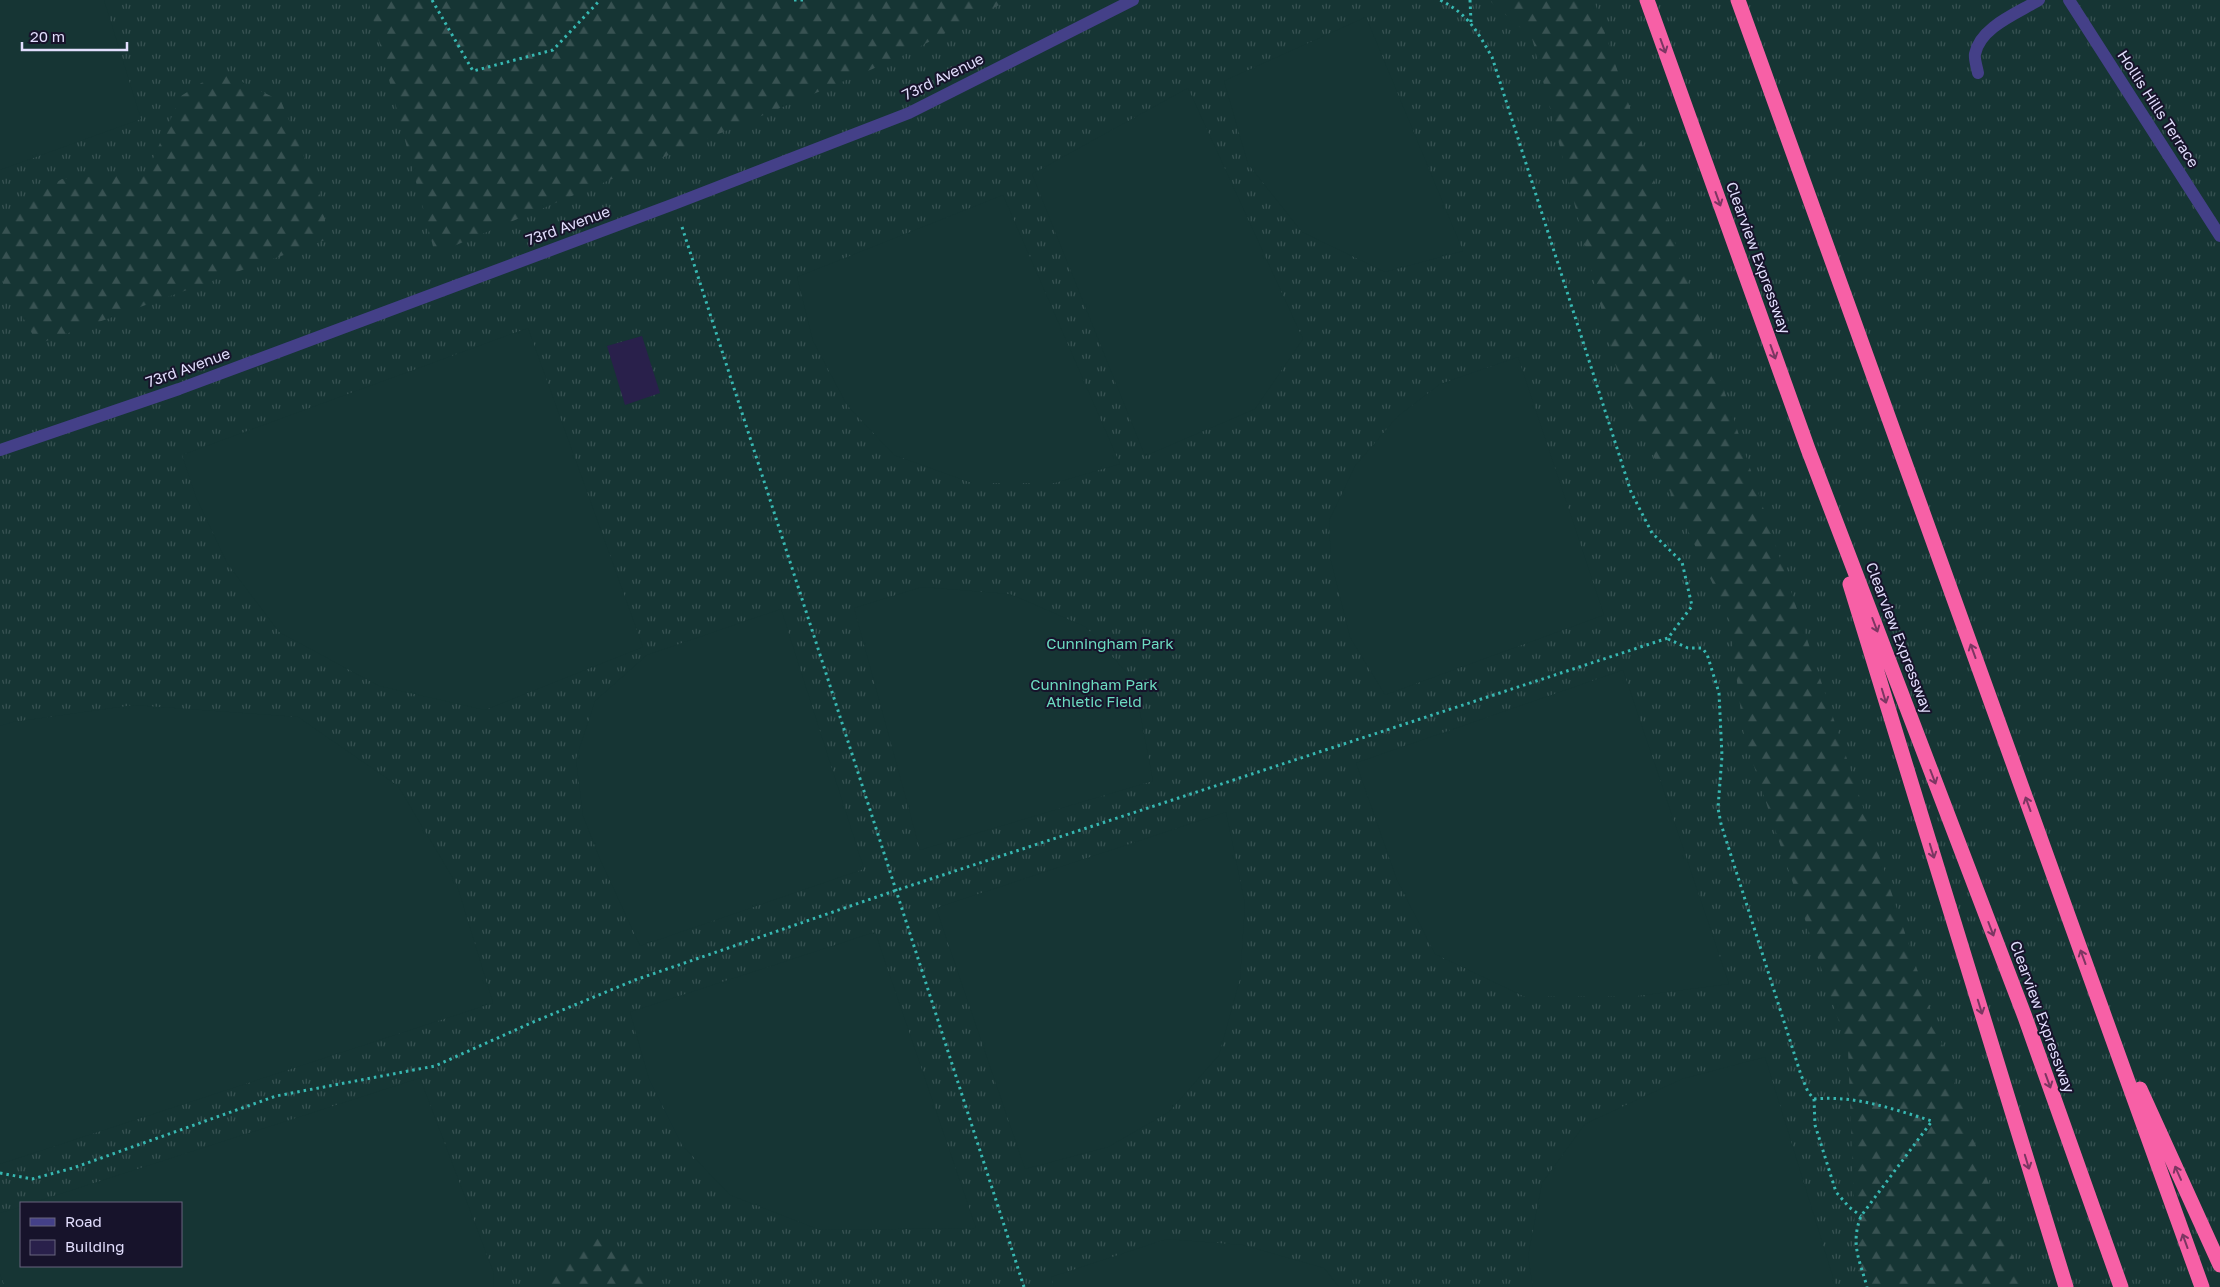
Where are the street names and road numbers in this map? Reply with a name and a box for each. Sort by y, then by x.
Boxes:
street label: Hollis Hills Terrace [2114,47,2204,171]
street label: 73rd Avenue [899,49,986,104]
street label: Clearview Expressway [1723,179,1795,337]
street label: 73rd Avenue [523,201,613,249]
street label: 73rd Avenue [143,343,233,391]
street label: Clearview Expressway [1863,559,1937,716]
street label: Clearview Expressway [2007,938,2079,1096]

